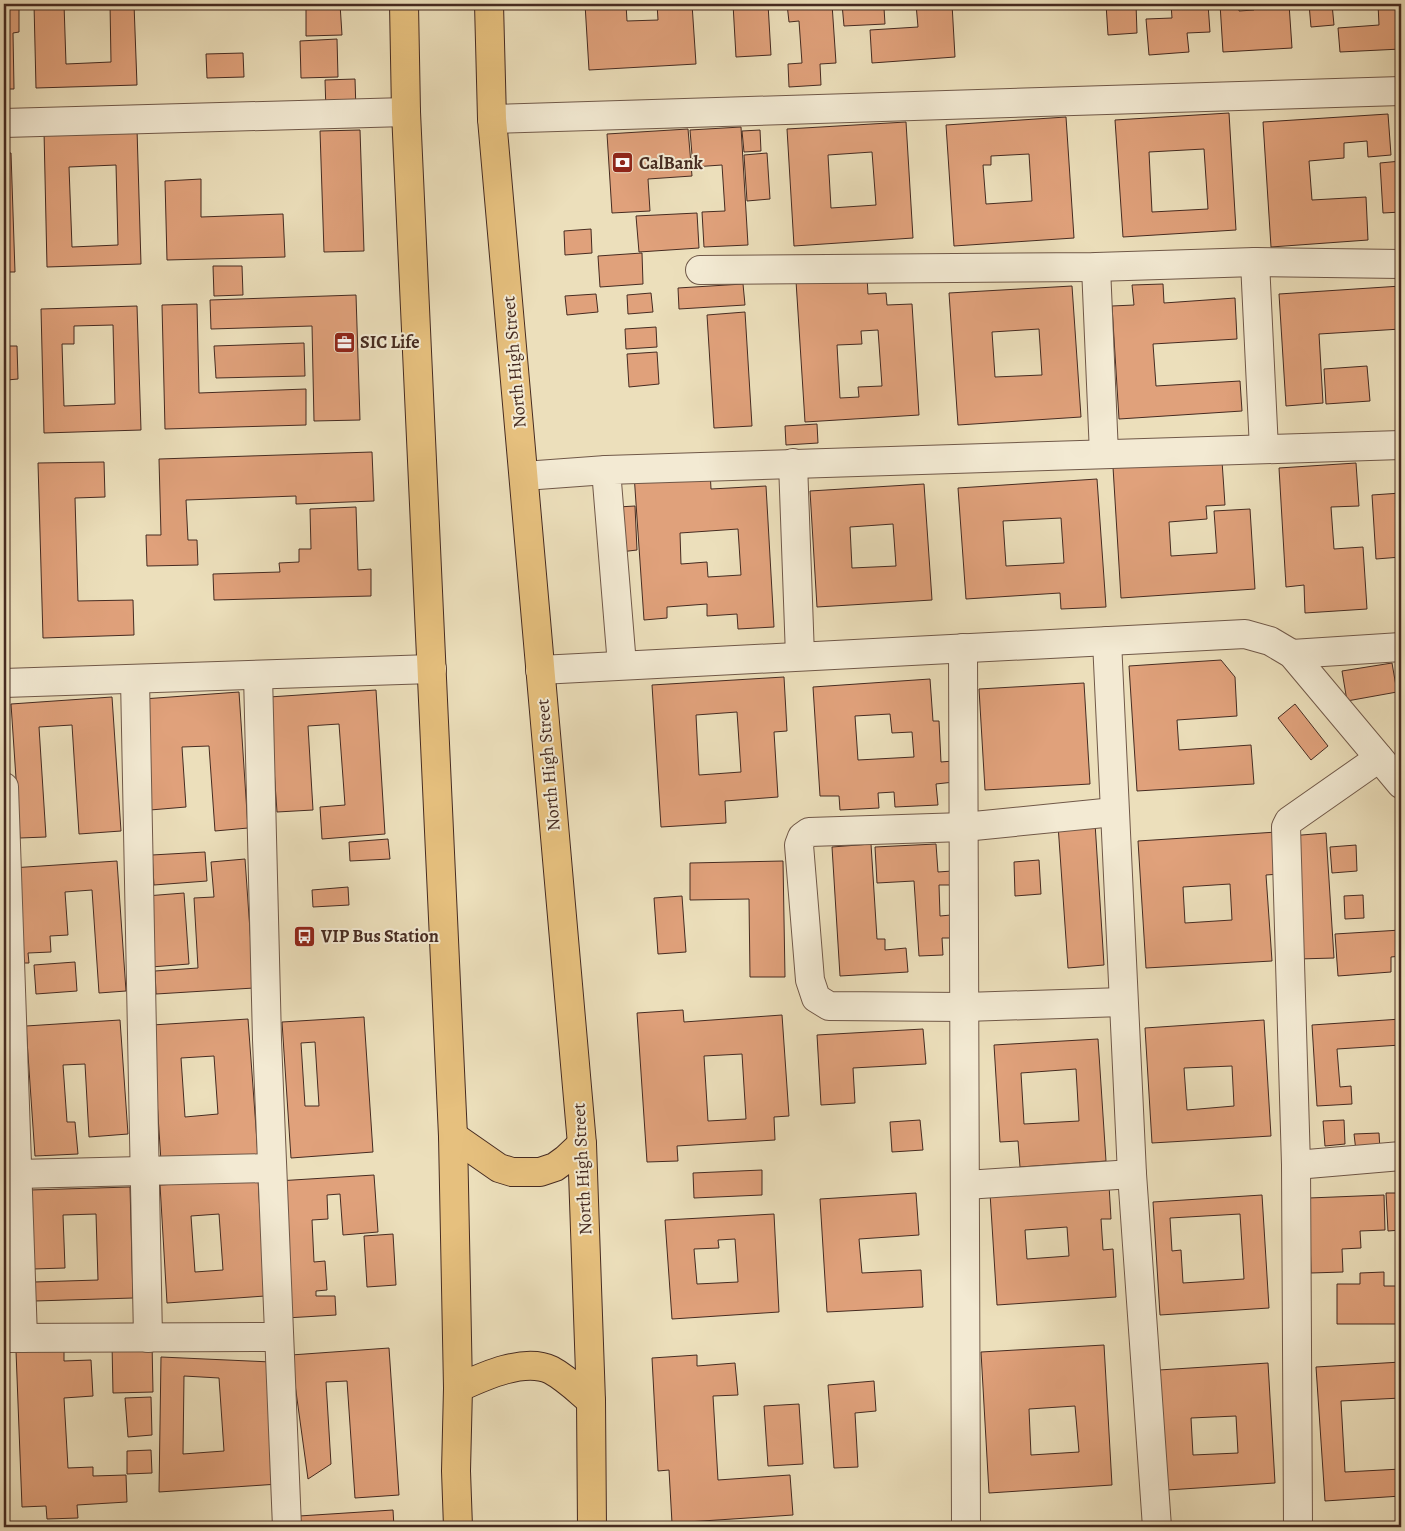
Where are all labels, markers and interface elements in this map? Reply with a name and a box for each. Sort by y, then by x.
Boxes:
bank icon: CalBank [611,151,635,175]
place label: CalBank [639,151,704,175]
street label: North High Street [496,295,532,429]
office icon: SIC Life [332,330,356,354]
place label: SIC Life [360,330,420,354]
street label: North High Street [530,698,566,832]
bus stop icon: VIP Bus Station [293,924,317,948]
place label: VIP Bus Station [320,924,439,948]
street label: North High Street [567,1102,597,1236]

